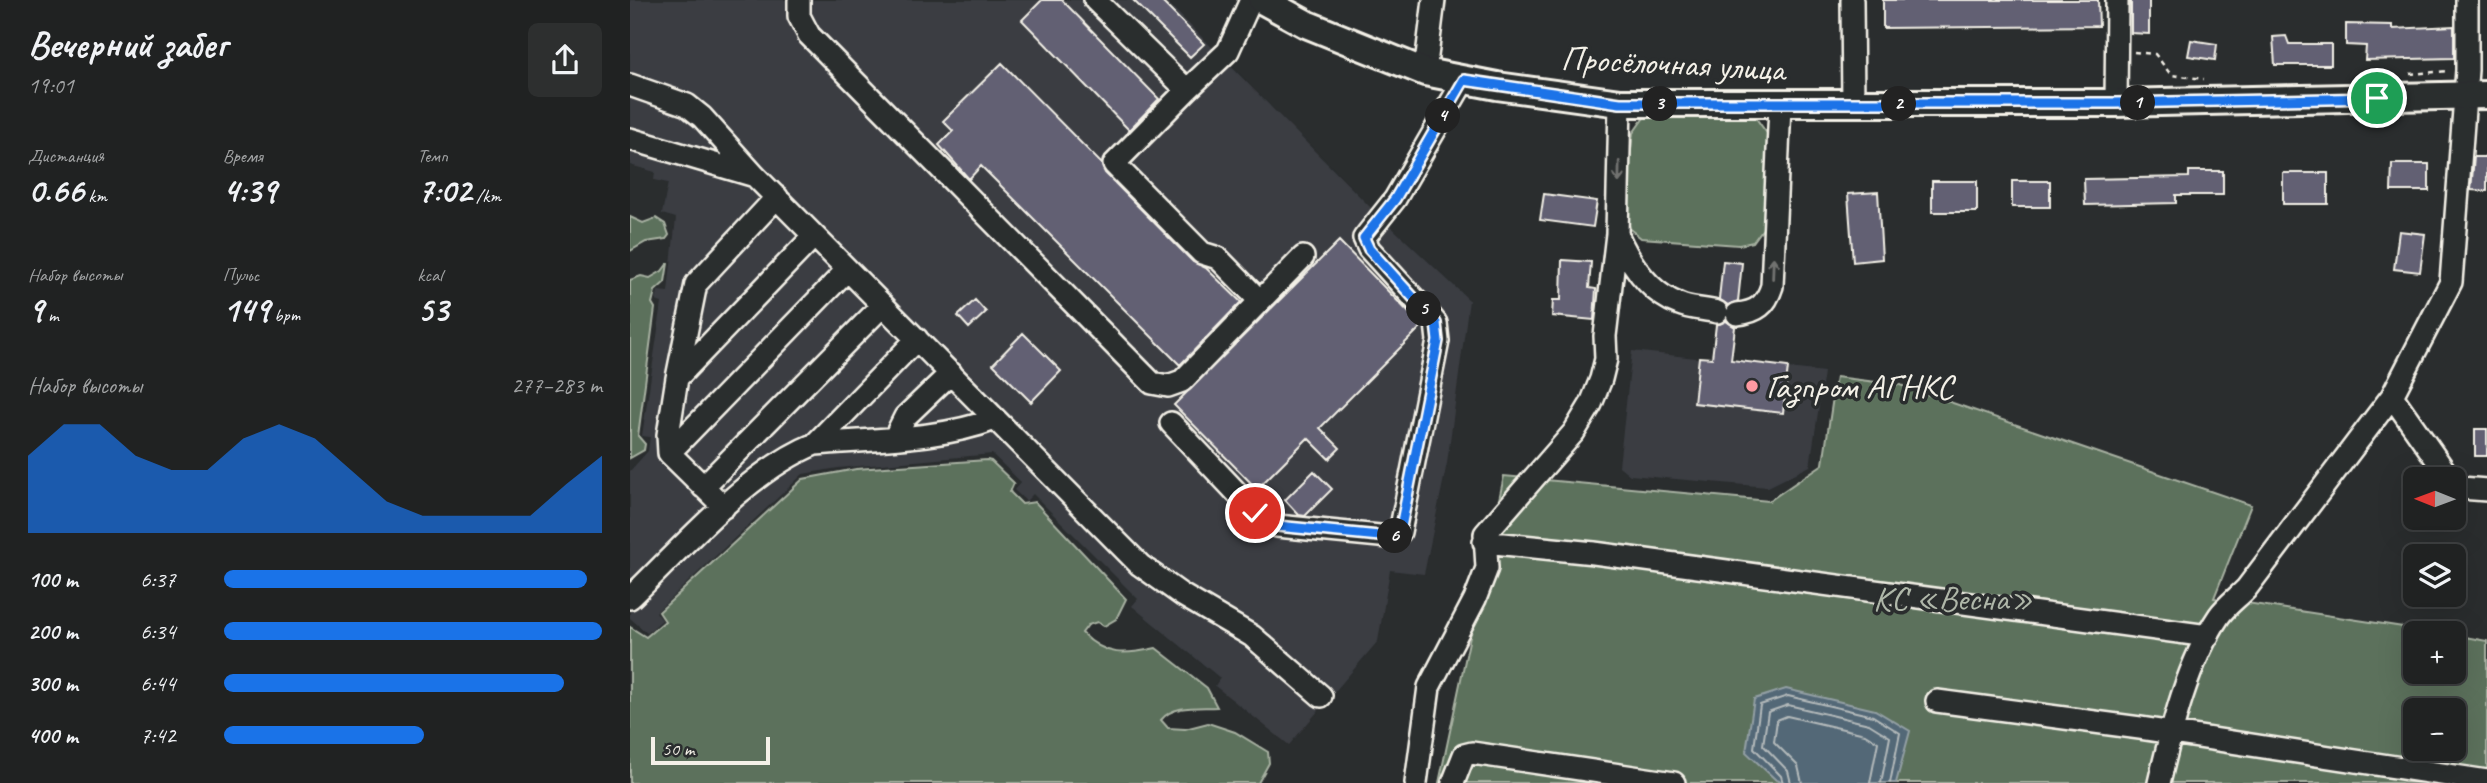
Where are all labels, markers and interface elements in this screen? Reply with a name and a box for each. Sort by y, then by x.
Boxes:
text: Вечерний забег [28,21,227,68]
button: share [528,23,602,97]
street label: Просёлочная улица [1560,35,1789,92]
pin [2347,68,2407,128]
text: 19:01 [28,71,74,100]
icon: arrive [2358,79,2396,117]
pin: 3 [1642,86,1678,122]
pin: 2 [1882,86,1916,122]
pin: 1 [2120,86,2156,120]
text: 1 [2133,90,2142,114]
text: 3 [1655,91,1664,115]
text: 2 [1894,91,1903,115]
pin: 4 [1426,99,1460,134]
text: 4 [1438,103,1447,127]
text: Дистанция [28,144,104,168]
text: Время [223,144,263,168]
text: Темп [417,144,448,168]
one-way arrow [1612,160,1625,183]
text: 0.66 [28,168,84,213]
text: 4:39 [223,168,276,213]
text: 7:02 [417,168,471,213]
text: km [84,184,107,208]
text: /km [471,184,501,208]
one-way arrow [1767,257,1780,280]
text: Набор высоты [28,263,122,287]
text: Пульс [223,263,259,287]
text: kcal [417,263,442,287]
text: 9 [28,287,43,332]
text: 149 [223,287,270,332]
text: 53 [417,287,448,332]
pin: 5 [1406,292,1442,326]
text: 5 [1419,296,1428,320]
text: m [43,303,59,327]
text: bpm [270,303,300,327]
place label: Газпром АГНКС [1766,364,1956,409]
text: Набор высоты [28,371,142,400]
text: 277–283 m [511,371,602,400]
marker: Газпром АГНКС [1744,378,1760,394]
north arrow [2403,467,2466,530]
map controls [2403,467,2466,761]
pin [1225,483,1285,543]
icon: check [1236,494,1274,532]
pin: 6 [1378,518,1412,554]
text: 6 [1390,523,1399,547]
button: layers [2403,544,2466,607]
text: 100 m [28,565,78,594]
text: 6:37 [140,565,176,594]
park label: КС «Весна» [1873,576,2033,621]
text: 200 m [28,617,78,646]
text: 6:34 [140,617,176,646]
button: + [2403,621,2466,684]
text: 300 m [28,669,78,698]
text: 6:44 [140,669,176,698]
button: − [2403,698,2466,761]
text: 400 m [28,721,78,750]
text: 7:42 [140,721,176,750]
scale bar [651,734,770,766]
text: 50 m [662,737,694,761]

